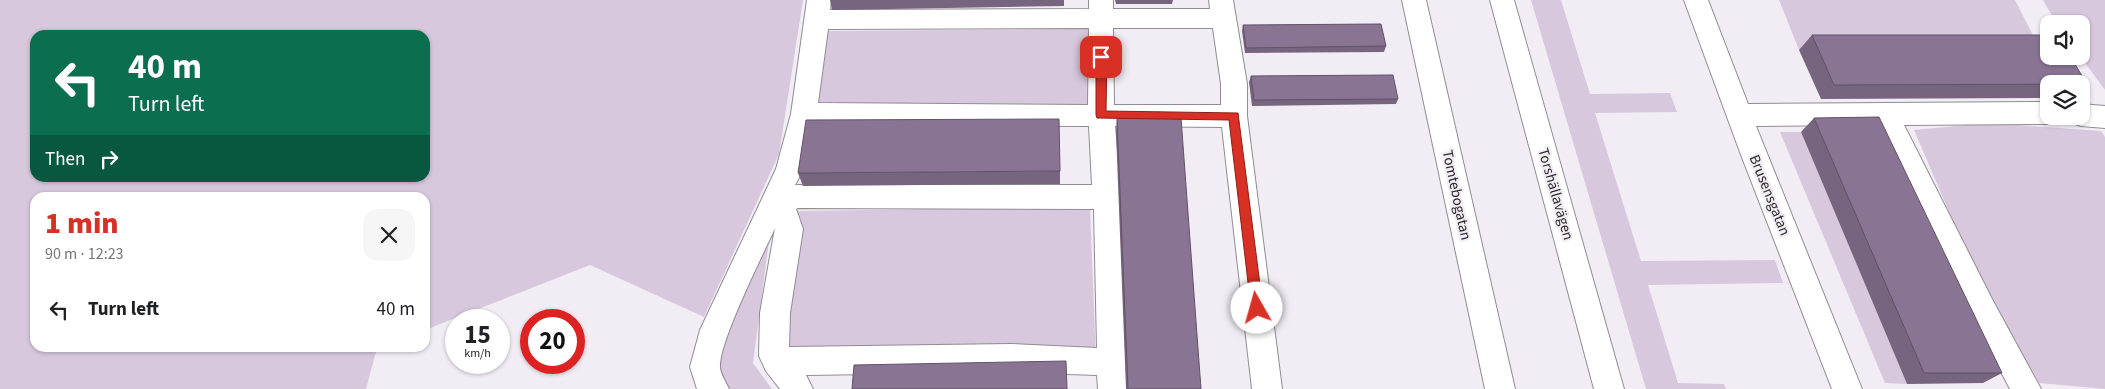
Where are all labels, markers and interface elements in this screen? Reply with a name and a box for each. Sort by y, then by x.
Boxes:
map controls [2040,15,2090,125]
button: sound [2040,15,2090,65]
pin [1080,36,1122,78]
text: 40 m [128,42,202,92]
icon: arrive [1087,43,1115,71]
icon: left [45,50,110,115]
button: layers [2040,75,2090,125]
text: Turn left [128,88,204,120]
icon: right [95,145,123,173]
text: Then [45,146,85,173]
street label: Torshällavägen [1532,146,1579,243]
street label: Tomtebogatan [1437,148,1476,242]
street label: Brusensgatan [1744,152,1795,239]
text: 1 min [45,202,119,245]
button: close [363,209,415,261]
text: 90 m · 12:23 [45,243,124,265]
position arrow [1230,281,1282,333]
icon: left [45,296,73,324]
text: Turn left [88,296,159,323]
text: 40 m [377,296,415,323]
speed limit sign: 20 [520,309,585,374]
text: 15 [464,317,491,353]
text: km/h [464,345,491,362]

